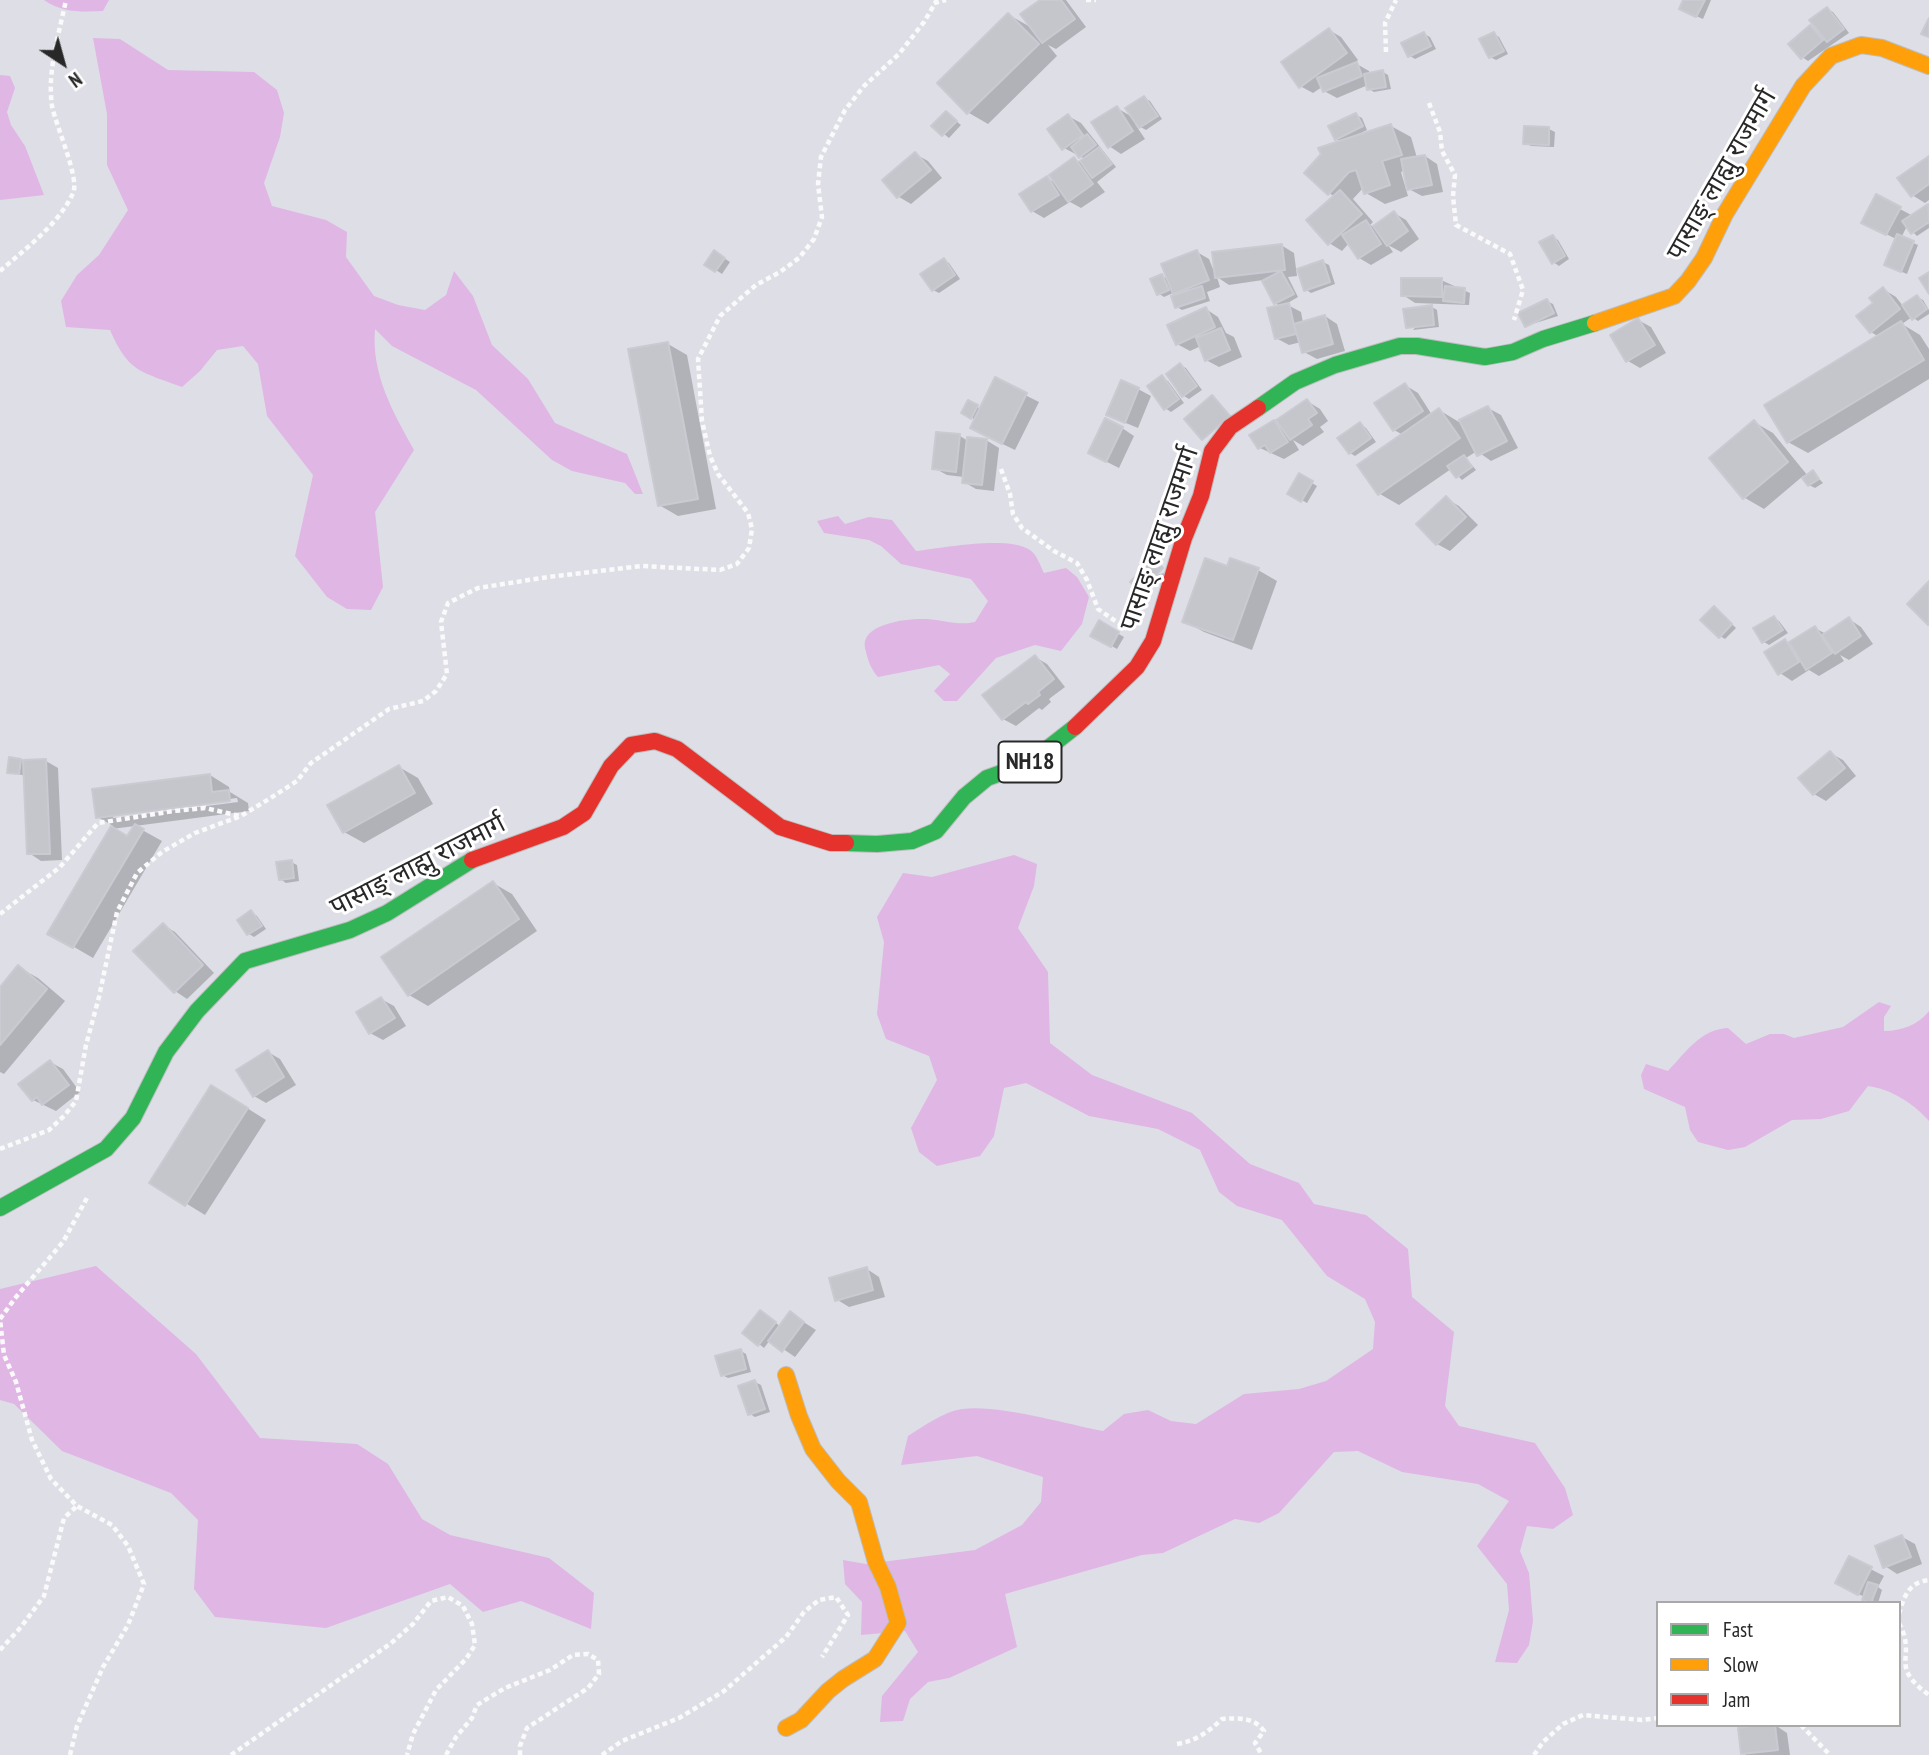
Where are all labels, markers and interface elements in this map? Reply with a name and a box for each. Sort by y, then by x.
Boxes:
north arrow [28,28,98,98]
text: N [64,67,87,93]
street label: पासाङ् लाह्मु राजमार्ग [1660,84,1784,266]
street label: पासाङ् लाह्मु राजमार्ग [1114,443,1206,635]
road number: NH18 [998,742,1062,782]
street label: पासाङ् लाह्मु राजमार्ग [325,808,511,924]
legend [1656,1601,1901,1727]
text: Fast [1723,1616,1753,1643]
text: Slow [1723,1651,1758,1678]
text: Jam [1723,1686,1750,1713]

